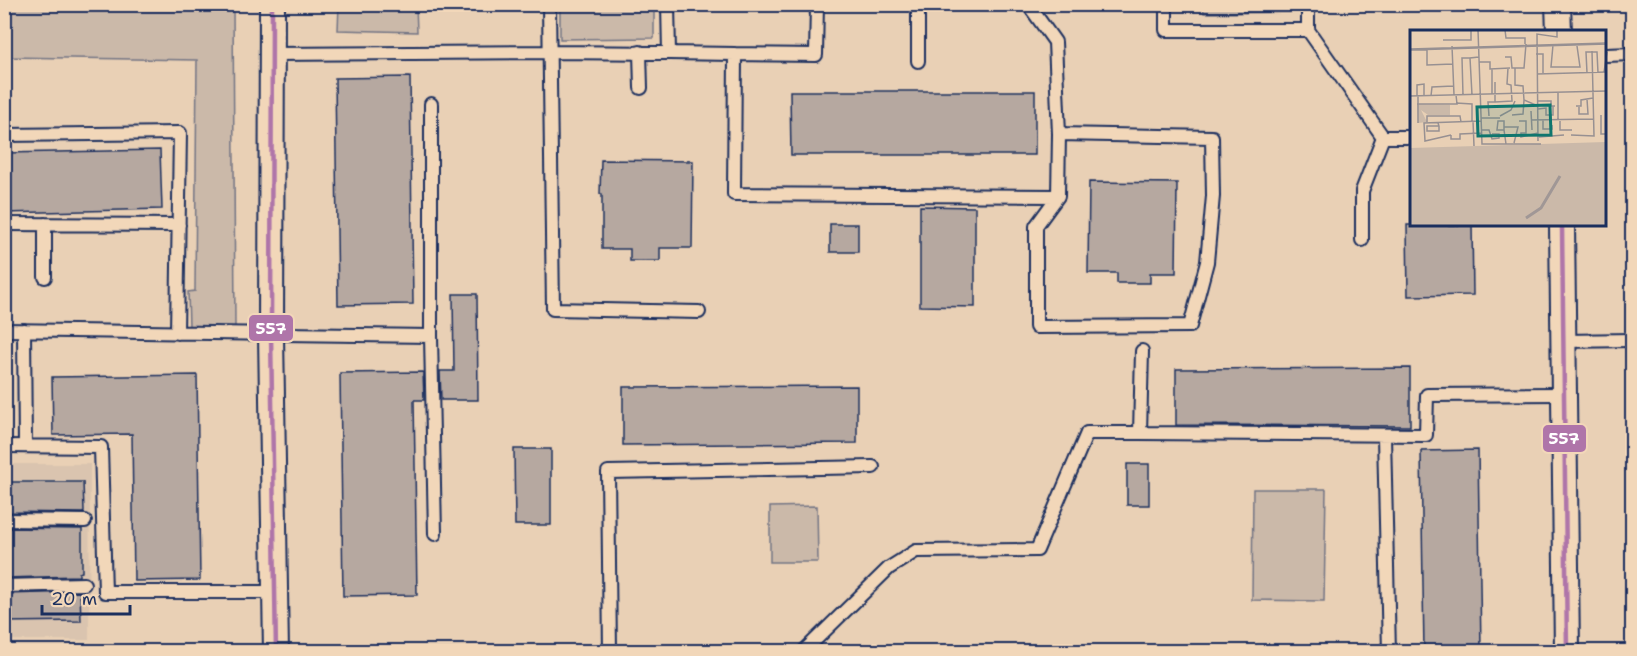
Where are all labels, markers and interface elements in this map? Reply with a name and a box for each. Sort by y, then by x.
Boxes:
inset map [1410,30,1607,226]
line badge: 557 [248,314,294,342]
text: 557 [256,318,286,339]
line badge: 557 [1542,424,1587,453]
text: 557 [1549,428,1579,449]
scale bar [42,578,130,616]
text: 20 m [51,587,97,611]

